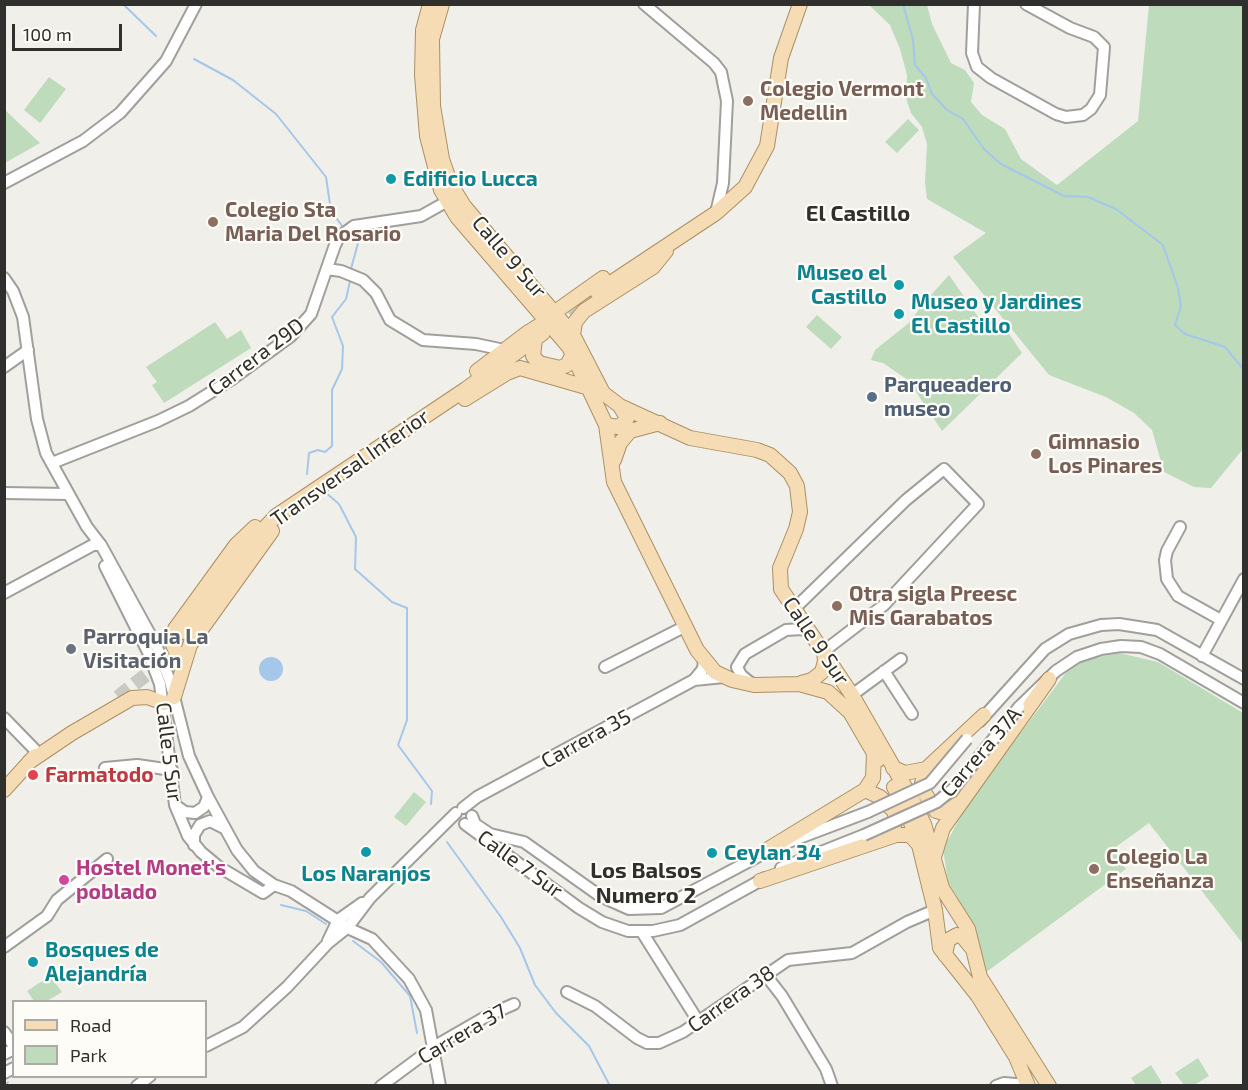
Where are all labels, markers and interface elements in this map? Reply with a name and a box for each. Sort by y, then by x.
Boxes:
scale bar [15,12,124,50]
text: 100 m [23,23,72,45]
place label: Colegio Vermont Medellin [760,76,924,126]
marker: Colegio Vermont Medellin [741,94,755,108]
place label: Edificio Lucca [403,166,538,192]
marker: Edificio Lucca [384,172,398,186]
place label: Colegio Sta Maria Del Rosario [225,197,401,247]
district label: El Castillo [806,201,910,227]
street label: Calle 9 Sur [466,211,552,303]
marker: Colegio Sta Maria Del Rosario [206,215,220,229]
place label: Museo el Castillo [797,260,887,310]
marker: Museo el Castillo [892,278,906,292]
place label: Museo y Jardines El Castillo [911,289,1082,339]
marker: Museo y Jardines El Castillo [892,307,906,321]
street label: Carrera 29D [203,313,309,401]
place label: Parqueadero museo [884,372,1012,422]
marker: Parqueadero museo [865,390,879,404]
street label: Transversal Inferior [266,404,434,532]
place label: Gimnasio Los Pinares [1048,429,1162,479]
marker: Gimnasio Los Pinares [1029,447,1043,461]
place label: Otra sigla Preesc Mis Garabatos [849,581,1017,631]
street label: Calle 9 Sur [777,592,855,690]
marker: Otra sigla Preesc Mis Garabatos [830,599,844,613]
place label: Parroquia La Visitación [83,624,208,674]
marker: Parroquia La Visitación [64,642,78,656]
street label: Calle 5 Sur [150,701,188,803]
street label: Carrera 37A [935,702,1027,802]
street label: Carrera 35 [537,704,635,774]
place label: Farmatodo [45,762,154,788]
marker: Farmatodo [26,768,40,782]
street label: Calle 7 Sur [472,825,568,903]
place label: Ceylan 34 [724,840,821,866]
place label: Colegio La Enseñanza [1106,844,1214,894]
marker: Los Naranjos [359,845,373,859]
marker: Ceylan 34 [705,846,719,860]
place label: Hostel Monet's poblado [76,855,226,905]
district label: Los Balsos Numero 2 [590,858,702,909]
place label: Los Naranjos [301,861,431,887]
marker: Colegio La Enseñanza [1087,862,1101,876]
marker: Hostel Monet's poblado [57,873,71,887]
place label: Bosques de Alejandría [45,937,159,987]
marker: Bosques de Alejandría [26,955,40,969]
street label: Carrera 38 [683,960,779,1038]
street label: Carrera 37 [413,998,511,1070]
legend [12,1000,207,1078]
text: Road [70,1014,111,1036]
text: Park [70,1044,107,1066]

